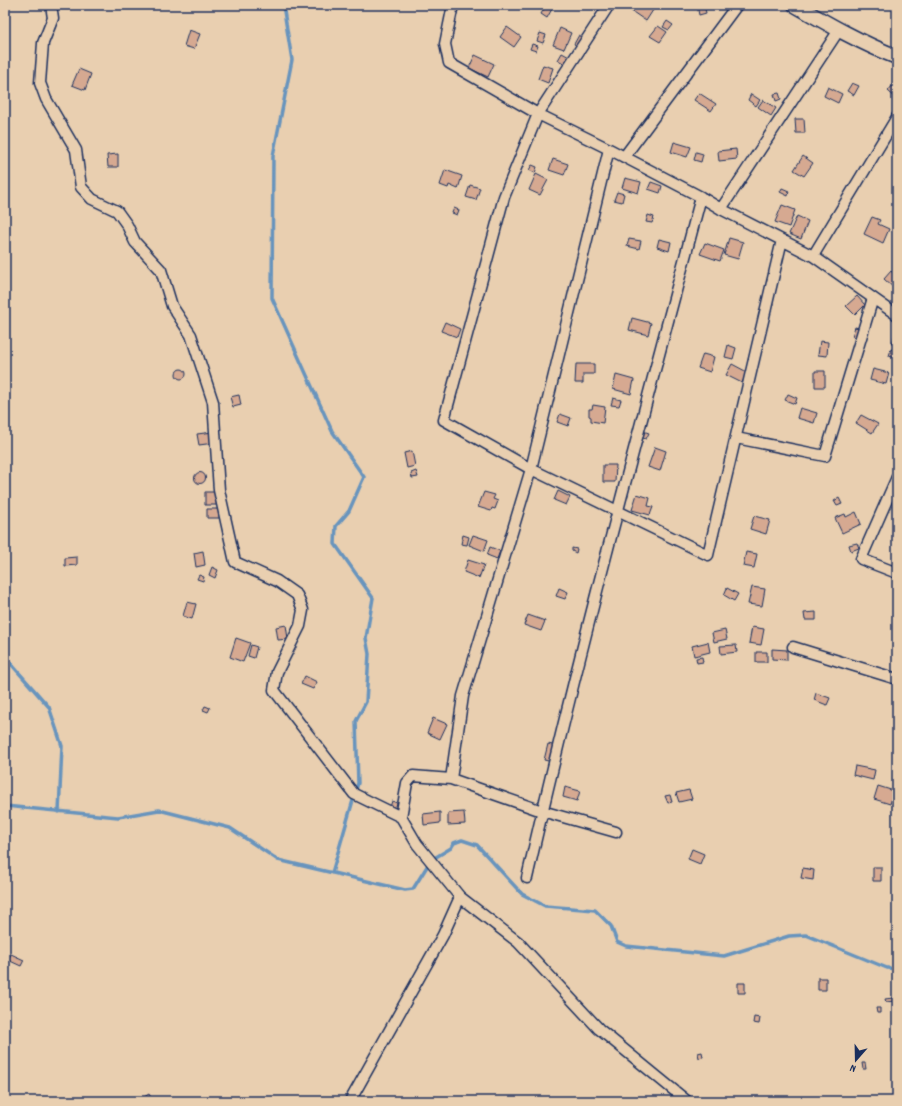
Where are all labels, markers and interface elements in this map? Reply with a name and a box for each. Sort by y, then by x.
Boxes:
north arrow [836,1040,876,1080]
text: N [847,1059,859,1076]

